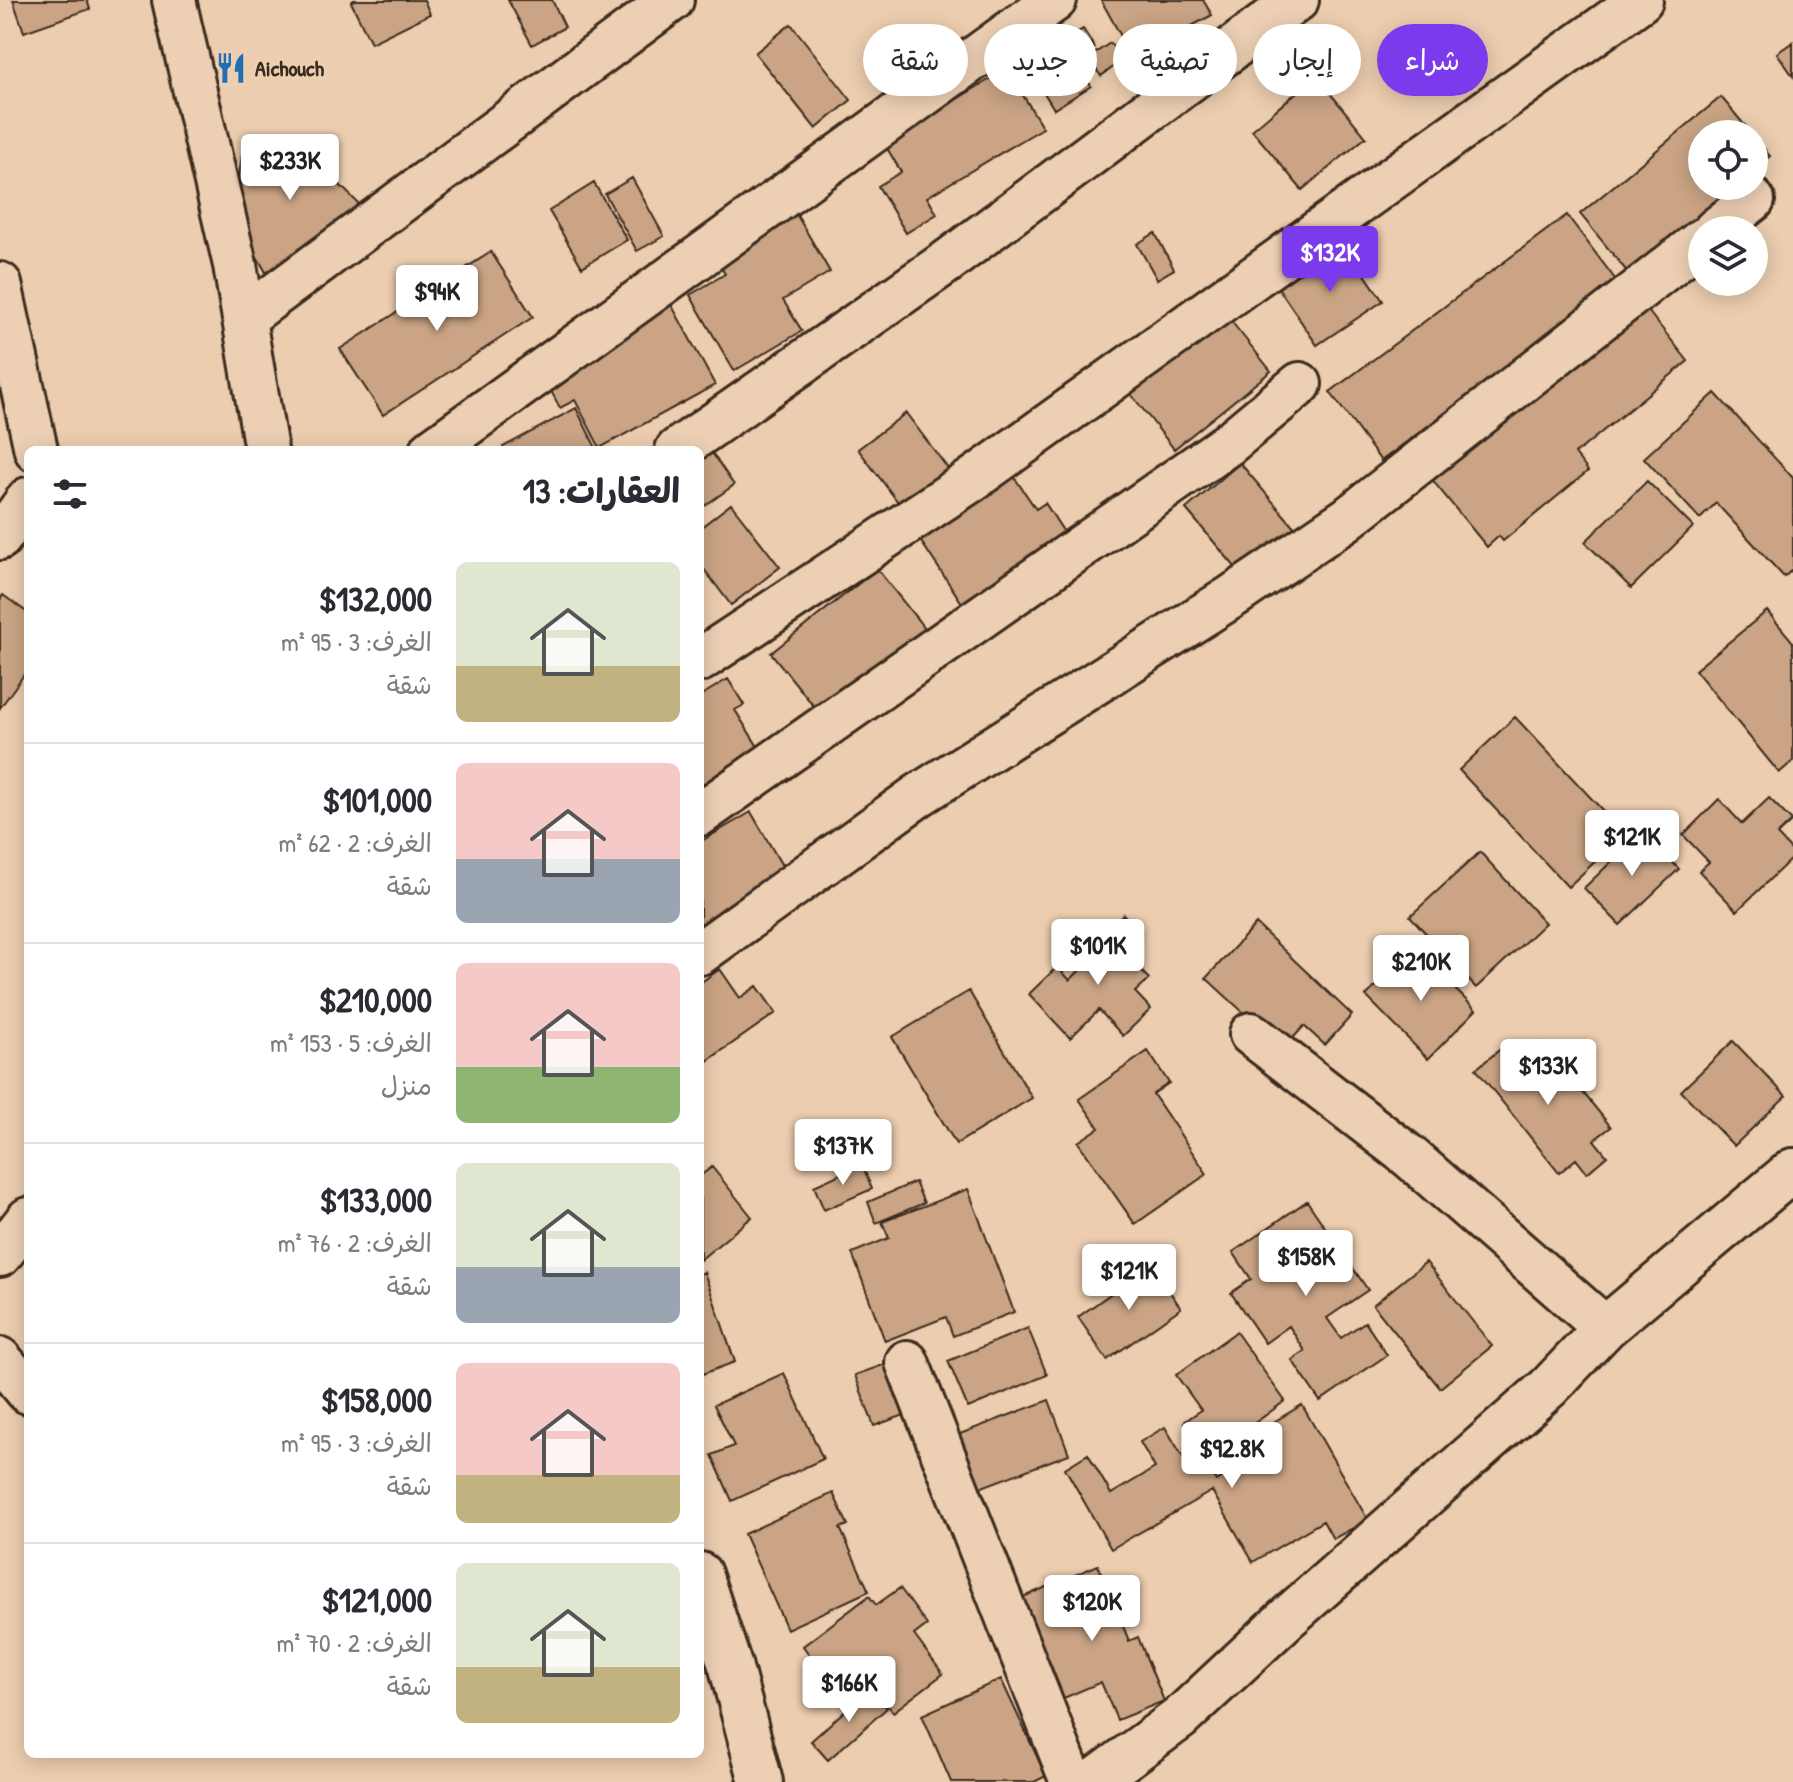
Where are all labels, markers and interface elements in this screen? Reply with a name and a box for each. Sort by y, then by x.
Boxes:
chip: شقة [863,24,968,96]
chip: جديد [984,24,1097,96]
chip: تصفية [1113,24,1237,96]
chip: إيجار [1253,24,1361,96]
chip: شراء [1377,24,1488,96]
restaurant icon: Aichouch [214,51,248,85]
place label: Aichouch [255,53,325,83]
map controls [1688,120,1768,296]
button: locate [1688,120,1768,200]
pin: $233K [234,134,346,202]
text: $233K [259,142,321,177]
button: layers [1688,216,1768,296]
pin: $132K [1274,226,1386,294]
text: $132K [1300,234,1360,269]
pin: $94K [390,265,484,333]
text: $94K [414,273,460,308]
text: العقارات: 13 [523,468,680,514]
icon: filters [48,472,92,516]
text: $132,000 [319,576,432,622]
icon: home [520,594,616,690]
text: الغرف: 3 · 95 m² [281,624,432,659]
text: شقة [387,667,432,702]
text: $101,000 [322,777,432,823]
icon: home [520,795,616,891]
pin: $121K [1576,810,1688,878]
text: $121K [1603,818,1661,853]
text: الغرف: 2 · 62 m² [278,825,432,860]
text: شقة [387,868,432,903]
pin: $101K [1042,919,1154,987]
text: $101K [1069,927,1127,962]
pin: $210K [1365,935,1477,1003]
text: $210K [1391,943,1451,978]
text: $210,000 [319,977,432,1023]
icon: home [520,995,616,1091]
text: الغرف: 5 · 153 m² [270,1025,432,1060]
pin: $133K [1492,1039,1604,1107]
text: $133K [1518,1047,1578,1082]
text: منزل [381,1068,432,1103]
pin: $137K [787,1119,899,1187]
text: $137K [813,1127,873,1162]
text: $133,000 [319,1177,432,1223]
icon: home [520,1195,616,1291]
text: الغرف: 2 · 76 m² [278,1225,432,1260]
pin: $158K [1250,1230,1362,1298]
text: $158K [1277,1238,1335,1273]
pin: $121K [1073,1244,1185,1312]
text: $121K [1100,1252,1158,1287]
text: شقة [387,1268,432,1303]
text: $158,000 [321,1377,432,1423]
icon: home [520,1395,616,1491]
pin: $92.8K [1167,1422,1297,1490]
text: الغرف: 3 · 95 m² [281,1425,432,1460]
text: $92.8K [1199,1430,1265,1465]
text: شقة [387,1468,432,1503]
pin: $120K [1036,1575,1148,1643]
text: $121,000 [322,1577,432,1623]
text: $120K [1062,1583,1122,1618]
icon: home [520,1595,616,1691]
text: الغرف: 2 · 70 m² [277,1625,432,1660]
pin: $166K [793,1656,905,1724]
text: $166K [821,1664,877,1699]
text: شقة [387,1668,432,1703]

